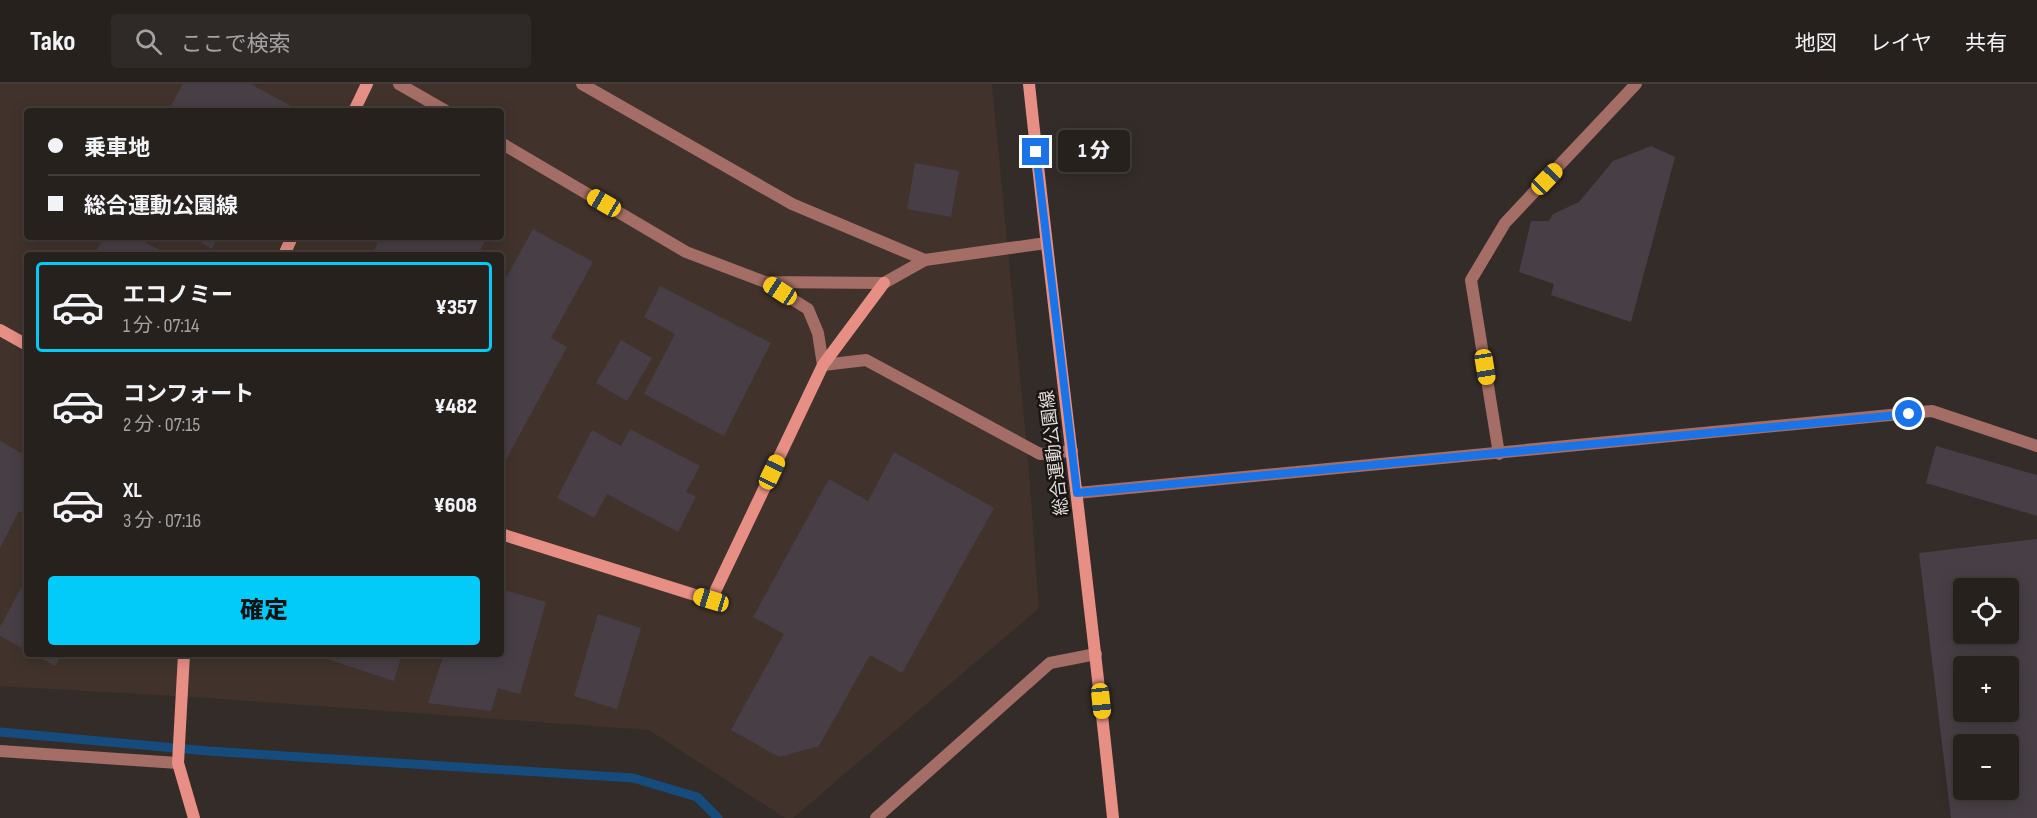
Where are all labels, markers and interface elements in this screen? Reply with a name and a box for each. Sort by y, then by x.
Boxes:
search box [111,14,531,68]
text: Tako [30,25,75,58]
icon: search [132,25,165,58]
text: ここで検索 [180,31,290,58]
text: 地図 [1795,31,1837,56]
text: レイヤ [1870,31,1932,56]
text: 共有 [1965,31,2007,56]
callout: 1 分 [1057,131,1129,173]
text: 乗車地 [84,135,150,162]
route end [1022,138,1049,165]
text: 1 分 [1078,139,1110,163]
car [1528,160,1566,198]
car [584,186,624,220]
text: 総合運動公園線 [84,193,238,220]
car [760,274,800,308]
icon: car [51,280,105,334]
text: エコノミー [123,282,233,309]
text: ¥357 [436,294,477,321]
text: 1 分 · 07:14 [123,314,199,338]
car [1473,348,1497,386]
icon: car [51,379,105,433]
text: コンフォート [123,381,254,408]
street label: 総合運動公園線 [1036,389,1073,517]
text: ¥482 [434,393,477,420]
route start [1895,400,1922,427]
text: 2 分 · 07:15 [123,413,200,437]
car [756,452,788,492]
text: XL [123,477,142,504]
icon: car [51,478,105,532]
text: ¥608 [433,492,477,519]
text: 3 分 · 07:16 [123,509,201,533]
button: 確定 [48,576,480,645]
map controls [1953,578,2019,800]
button: locate [1953,578,2019,644]
car [691,586,731,614]
button: + [1953,656,2019,722]
car [1090,682,1112,720]
button: − [1953,734,2019,800]

